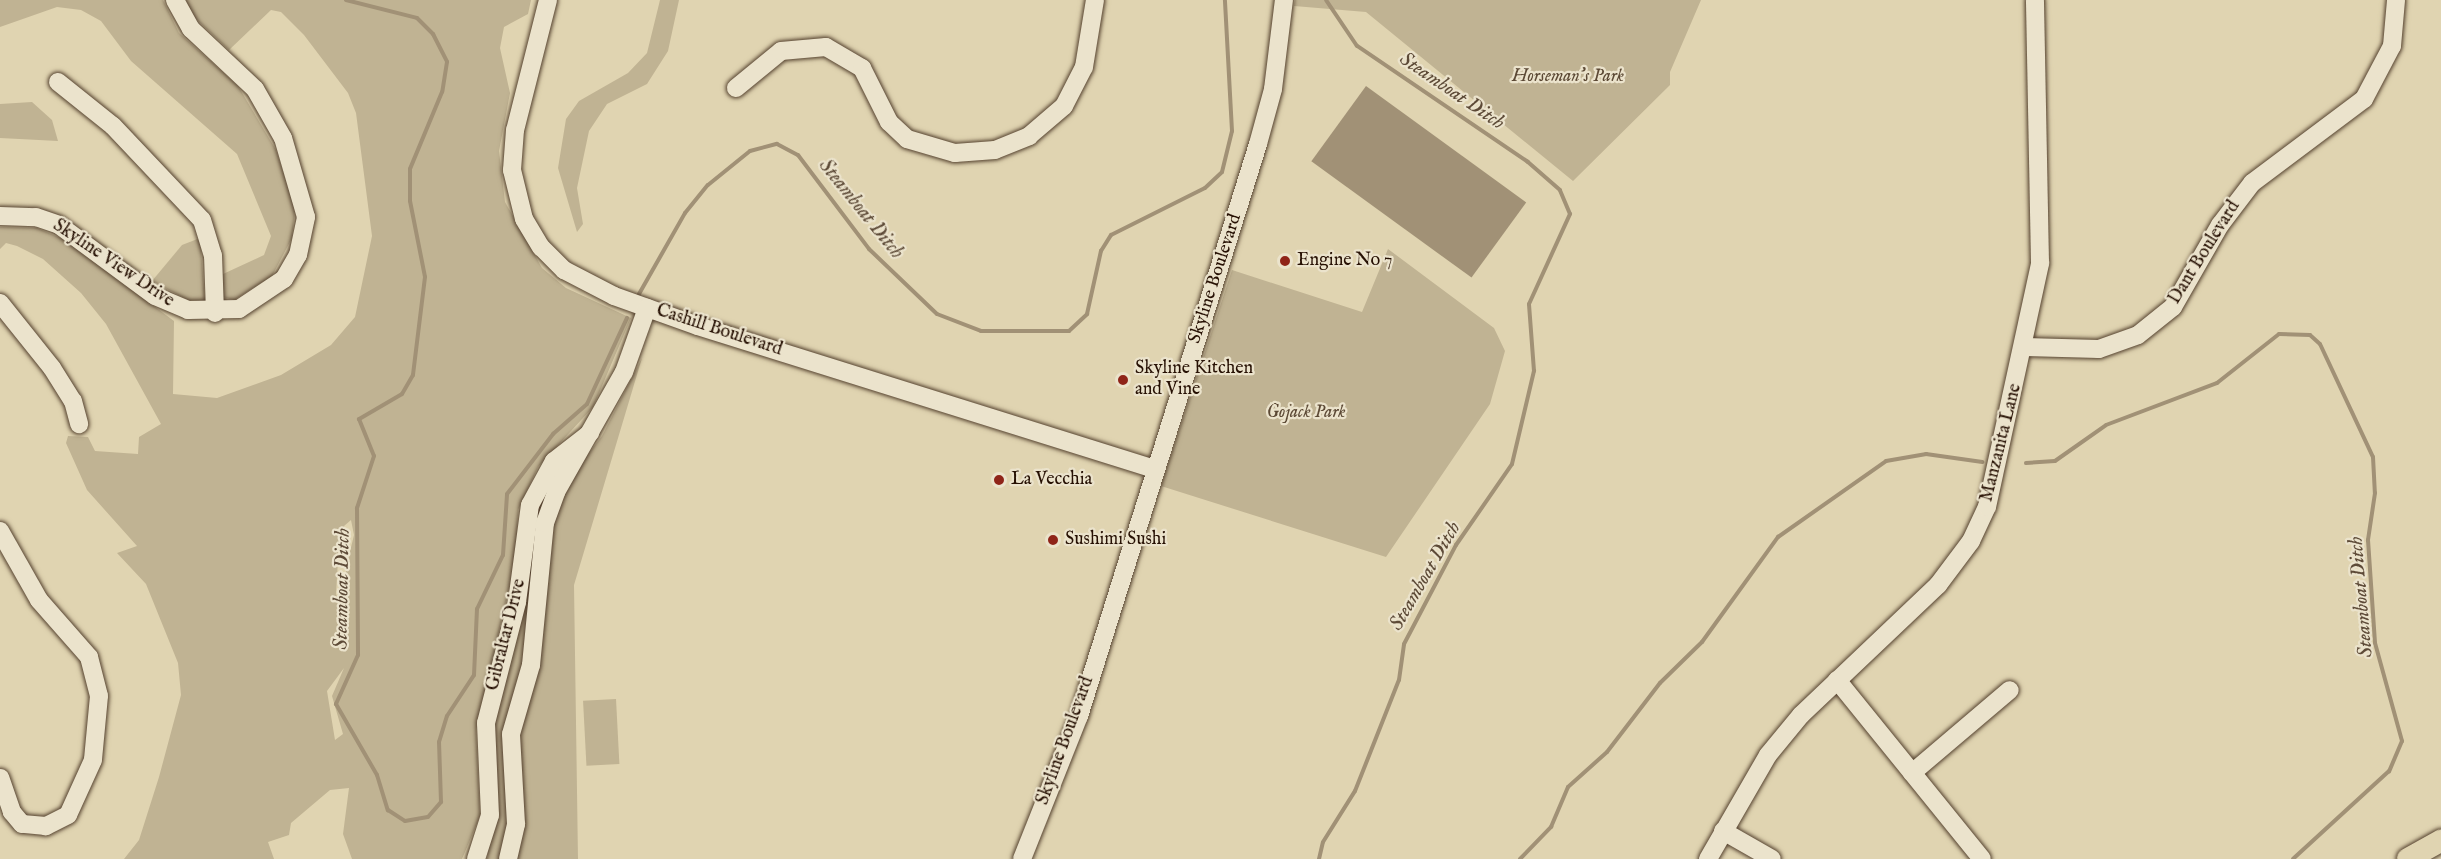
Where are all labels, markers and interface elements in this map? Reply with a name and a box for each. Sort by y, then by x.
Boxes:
water label: Steamboat Ditch [1395,47,1509,135]
park label: Horseman's Park [1512,66,1624,88]
water label: Steamboat Ditch [813,154,909,264]
street label: Dant Boulevard [2165,197,2245,309]
street label: Skyline Boulevard [1185,211,1247,347]
street label: Skyline View Drive [48,215,178,313]
place label: Engine No 7 [1297,250,1393,272]
marker: Engine No 7 [1278,254,1292,268]
street label: Cashill Boulevard [653,300,785,362]
place label: Skyline Kitchen and Vine [1135,359,1253,401]
marker: Skyline Kitchen and Vine [1116,373,1130,387]
street label: Manzanita Lane [1977,382,2027,504]
park label: Gojack Park [1266,402,1346,424]
place label: La Vecchia [1011,469,1092,491]
marker: La Vecchia [992,473,1006,487]
water label: Steamboat Ditch [1384,517,1466,635]
water label: Steamboat Ditch [329,528,355,650]
place label: Sushimi Sushi [1065,529,1166,551]
marker: Sushimi Sushi [1046,533,1060,547]
water label: Steamboat Ditch [2344,535,2378,659]
street label: Gibraltar Drive [483,577,531,693]
street label: Skyline Boulevard [1033,674,1099,808]

